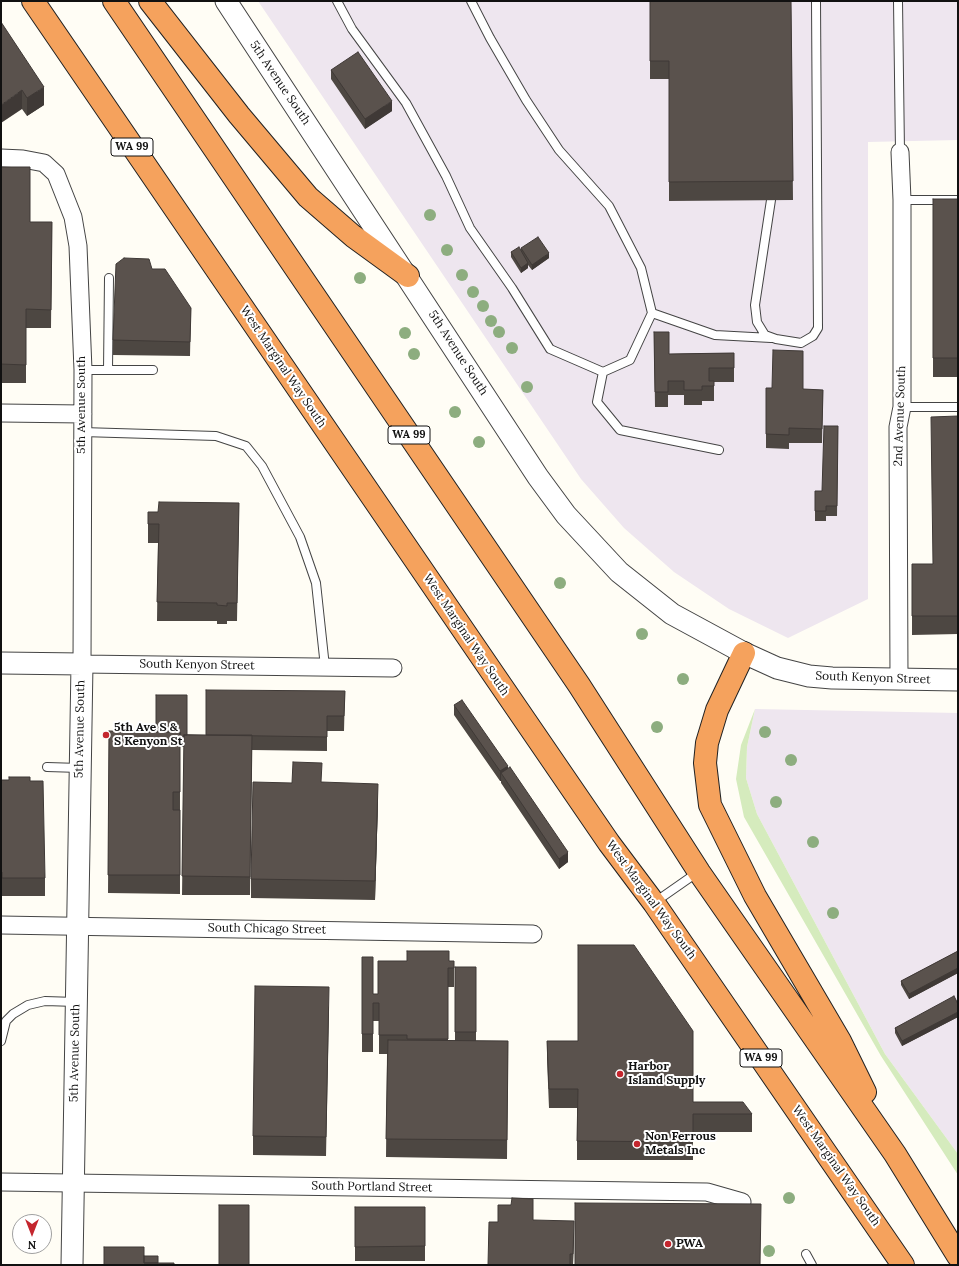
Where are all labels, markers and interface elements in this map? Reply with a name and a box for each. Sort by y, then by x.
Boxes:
street label: 5th Avenue South [247,38,313,128]
road number: WA 99 [111,138,153,156]
street label: West Marginal Way South [237,303,329,431]
street label: 5th Avenue South [425,308,491,398]
street label: 5th Avenue South [75,356,89,454]
street label: 2nd Avenue South [891,365,909,467]
road number: WA 99 [388,426,430,444]
street label: West Marginal Way South [420,571,512,699]
street label: South Kenyon Street [139,657,255,673]
street label: South Kenyon Street [815,669,931,687]
street label: 5th Avenue South [72,680,88,778]
place label: 5th Ave S & S Kenyon St [114,721,183,749]
marker: 5th Ave S & S Kenyon St [101,730,111,740]
street label: West Marginal Way South [603,838,699,962]
street label: South Chicago Street [208,921,326,937]
street label: 5th Avenue South [67,1004,83,1102]
road number: WA 99 [740,1049,782,1067]
place label: Harbor Island Supply [628,1060,705,1088]
marker: Harbor Island Supply [615,1069,625,1079]
street label: West Marginal Way South [789,1103,883,1229]
place label: Non Ferrous Metals Inc [645,1130,716,1158]
marker: Non Ferrous Metals Inc [632,1139,642,1149]
street label: South Portland Street [311,1179,433,1195]
north arrow [12,1214,52,1254]
place label: PWA [676,1237,703,1251]
text: N [28,1238,36,1252]
marker: PWA [663,1239,673,1249]

